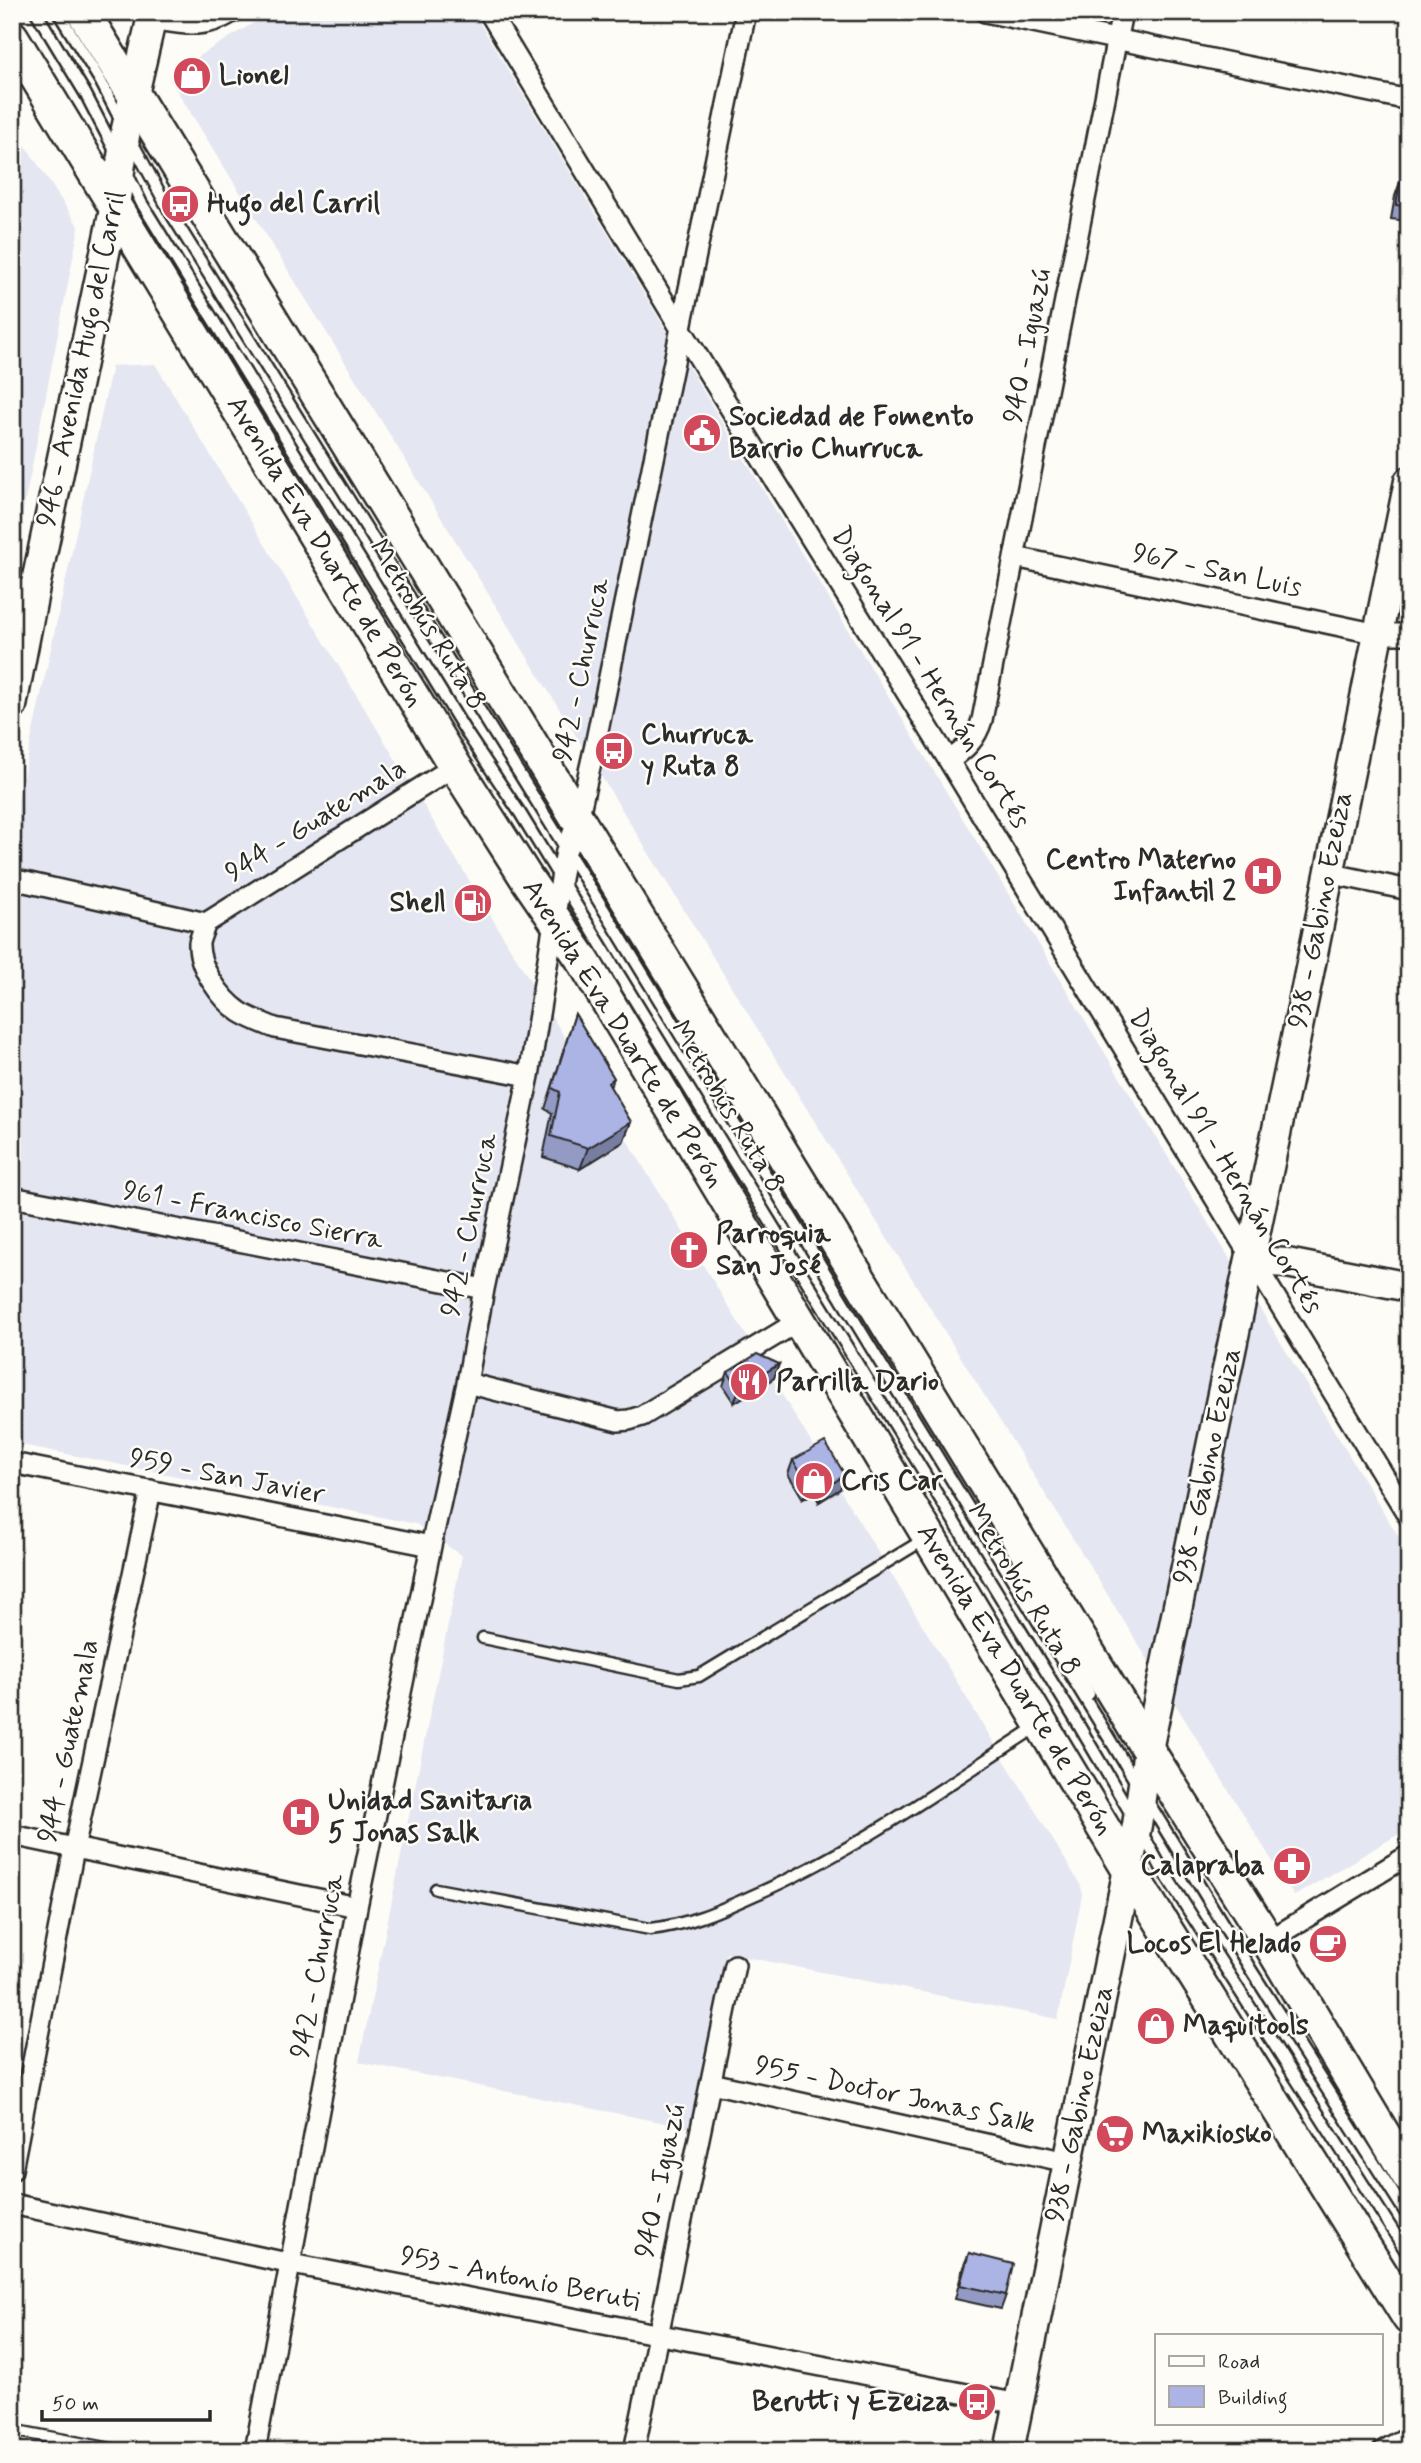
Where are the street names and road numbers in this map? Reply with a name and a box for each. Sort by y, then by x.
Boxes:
street label: 946 - Avenida Hugo del Carril [28,188,139,531]
street label: 940 - Iguazú [995,266,1061,426]
street label: Avenida Eva Duarte de Perón [217,389,433,715]
street label: Diagonal 91 - Hernán Cortés [819,520,1038,838]
street label: Metrobús Ruta 8 [360,533,494,717]
street label: 967 - San Luis [1129,535,1305,607]
street label: 942 - Churruca [544,575,620,765]
street label: 944 - Guatemala [218,750,414,892]
street label: 938 - Gabino Ezeiza [1280,788,1362,1032]
street label: Avenida Eva Duarte de Perón [513,873,733,1195]
street label: Diagonal 91 - Hernán Cortés [1117,1003,1331,1323]
street label: Metrobús Ruta 8 [661,1014,793,1200]
street label: 942 - Churruca [432,1130,508,1320]
street label: 961 - Francisco Sierra [120,1173,387,1259]
street label: 938 - Gabino Ezeiza [1165,1345,1251,1587]
street label: 959 - San Javier [126,1440,328,1514]
street label: Metrobús Ruta 8 [957,1497,1089,1683]
street label: Avenida Eva Duarte de Perón [907,1517,1123,1843]
street label: 944 - Guatemala [29,1636,109,1846]
street label: 942 - Churruca [282,1871,354,2061]
street label: 938 - Gabino Ezeiza [1037,1983,1123,2225]
street label: 955 - Doctor Jonas Salk [752,2047,1038,2143]
street label: 940 - Iguazú [627,2101,695,2261]
street label: 953 - Antonio Beruti [397,2238,643,2320]

